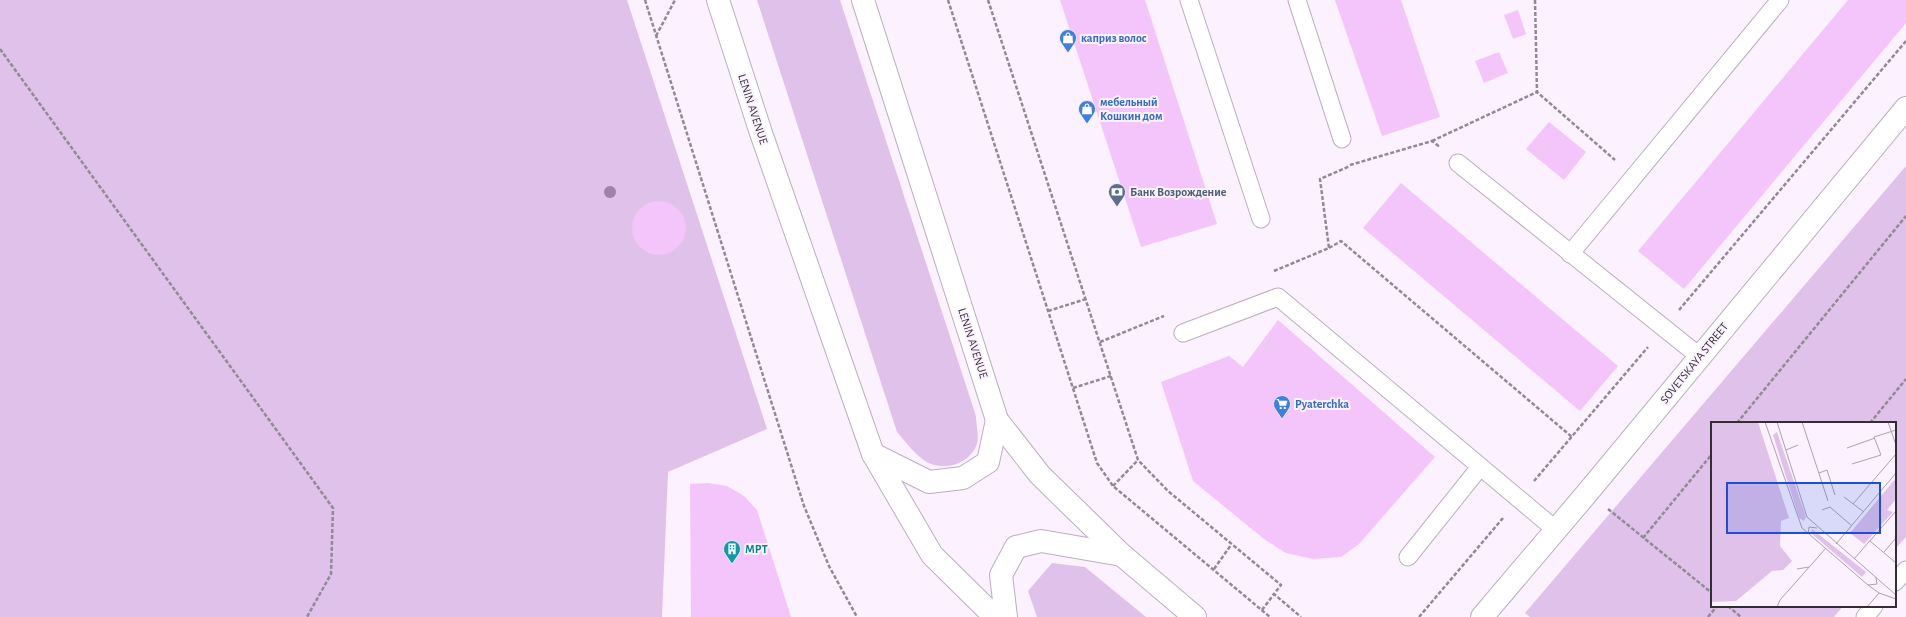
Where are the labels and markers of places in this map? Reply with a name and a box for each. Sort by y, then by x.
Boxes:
shop icon: каприз волос [1058,28,1078,53]
place label: каприз волос [1081,32,1147,44]
place label: мебельный Кошкин дом [1100,96,1162,122]
shop icon: мебельный Кошкин дом [1077,99,1097,124]
bank icon: Банк Возрождение [1107,182,1127,207]
place label: Банк Возрождение [1130,186,1227,198]
supermarket icon: Pyaterchka [1272,394,1292,419]
place label: Pyaterchka [1295,398,1349,411]
building icon: МРТ [722,539,742,564]
place label: МРТ [745,543,768,555]

